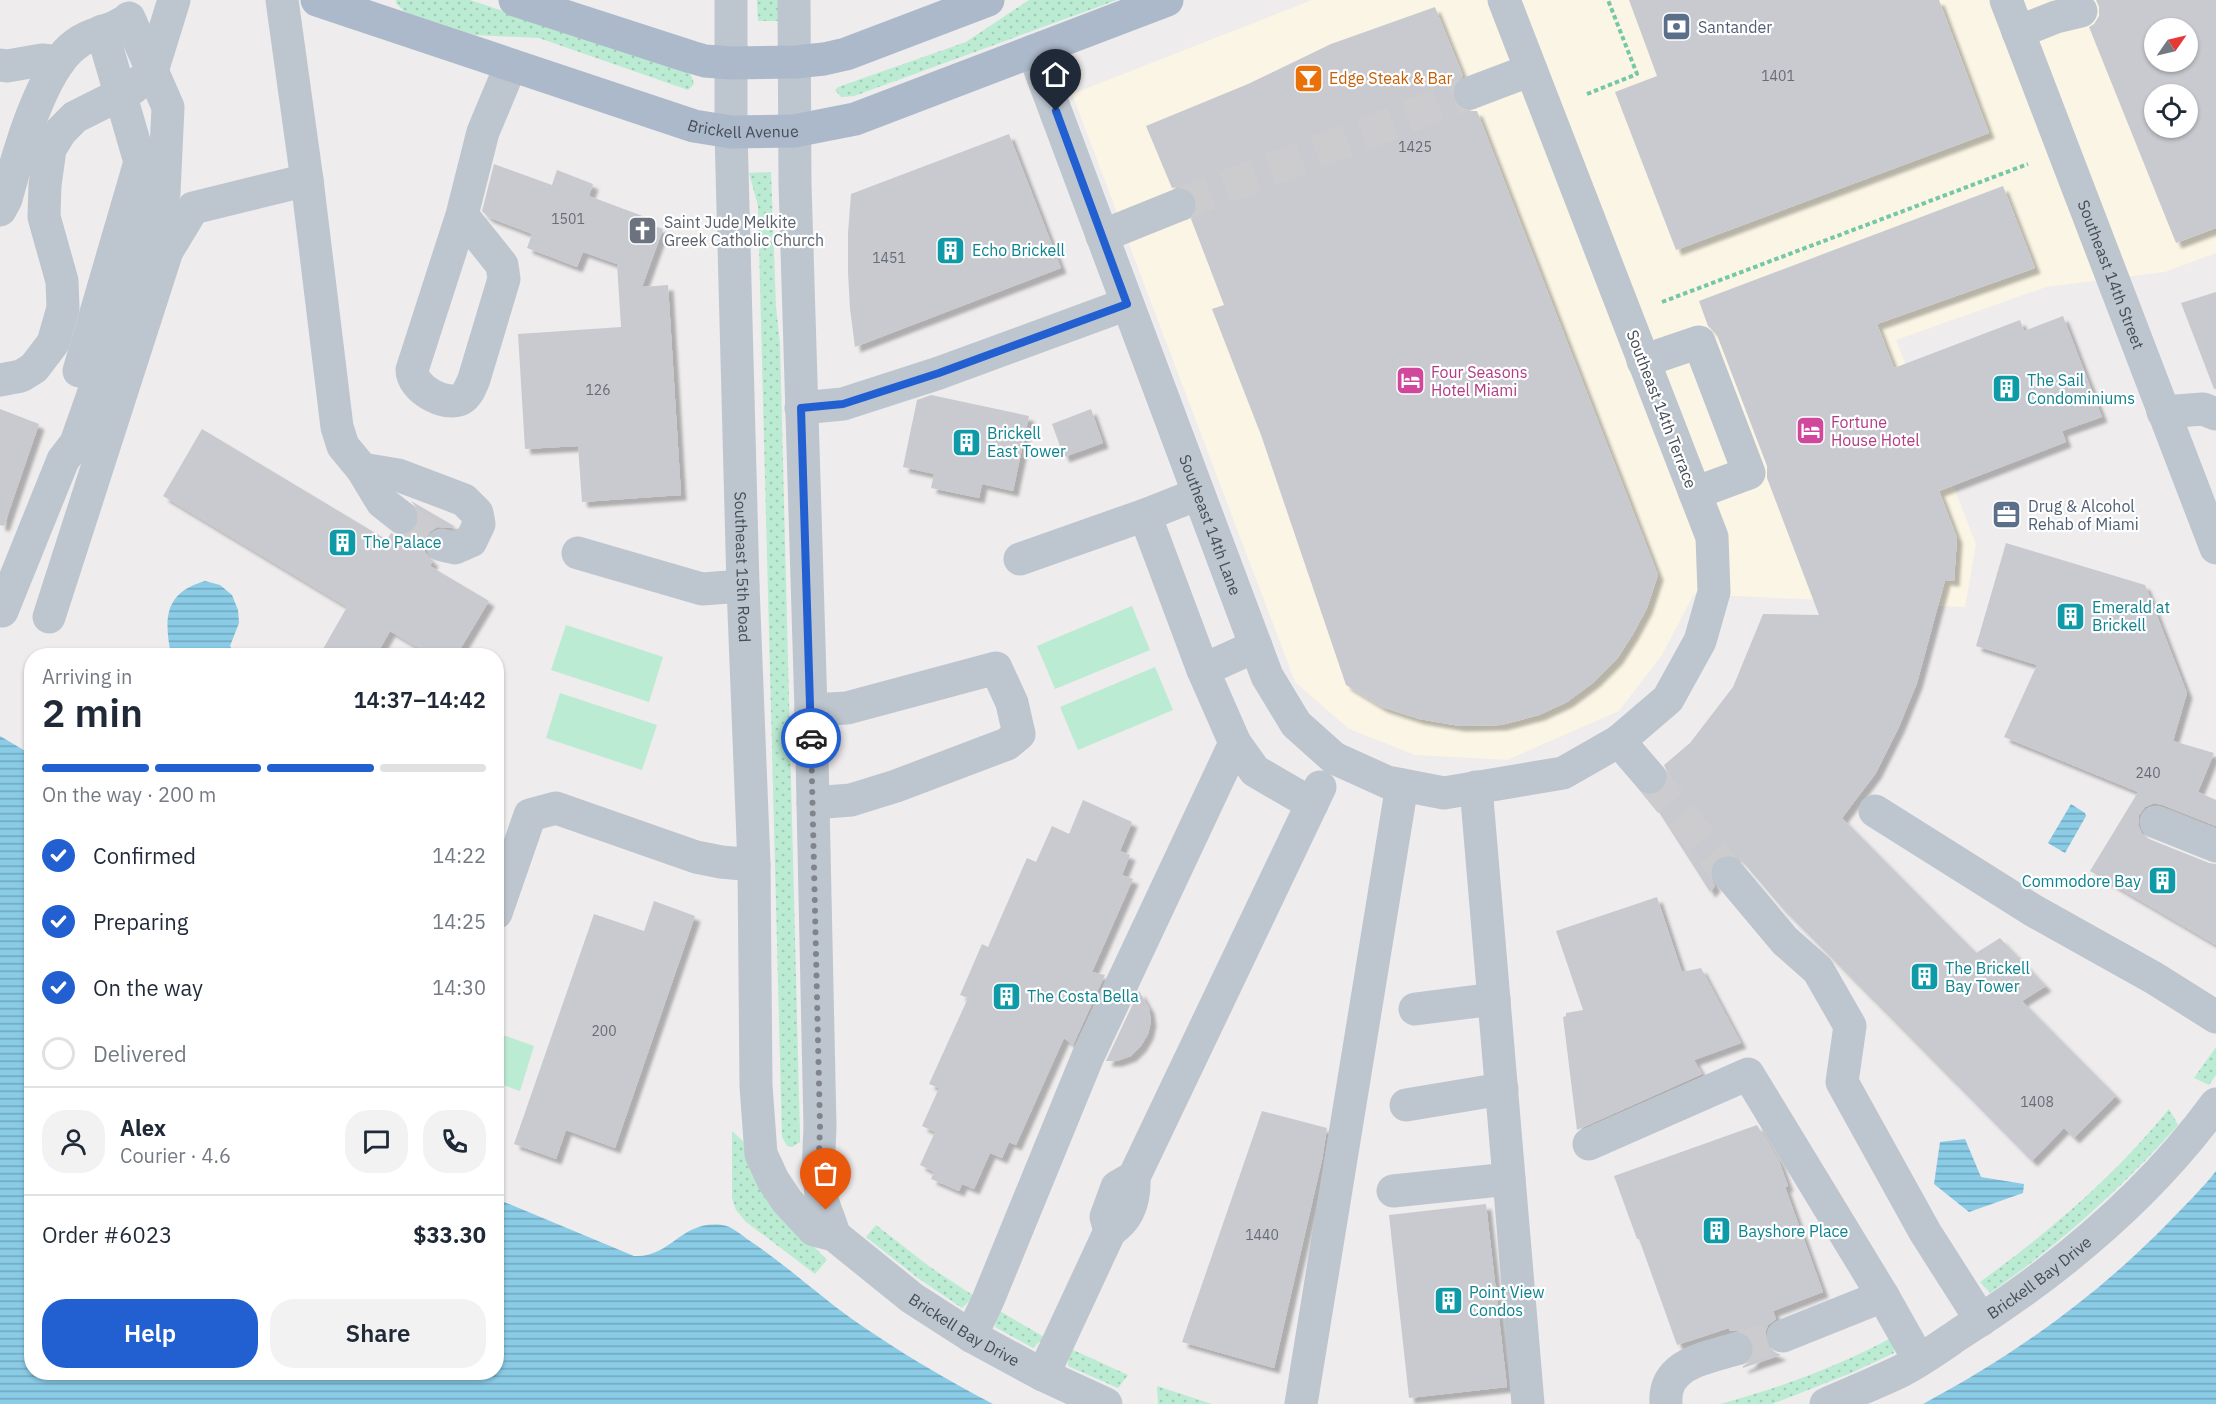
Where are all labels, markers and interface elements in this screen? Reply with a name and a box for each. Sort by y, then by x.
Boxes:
bank icon: Santander [1661,11,1693,43]
place label: Santander [1698,17,1772,37]
north arrow [2144,18,2198,72]
map controls [2144,18,2198,138]
pin [1030,49,1081,111]
icon: home [1039,58,1072,91]
bar icon: Edge Steak & Bar [1292,62,1324,94]
house number: 1401 [1761,67,1795,85]
place label: Edge Steak & Bar [1329,68,1453,88]
button: locate [2144,84,2198,138]
street label: Brickell Avenue [685,115,801,142]
house number: 1425 [1398,138,1432,156]
street label: Southeast 14th Street [2074,197,2149,352]
house number: 1501 [551,210,585,228]
place label: Saint Jude Melkite Greek Catholic Church [664,212,824,250]
church icon: Saint Jude Melkite Greek Catholic Church [627,215,659,247]
building icon: Echo Brickell [935,234,967,266]
place label: Echo Brickell [972,240,1065,260]
house number: 1451 [872,249,906,267]
street label: Southeast 14th Terrace [1623,327,1702,491]
place label: Four Seasons Hotel Miami [1431,362,1528,400]
hotel icon: Four Seasons Hotel Miami [1394,365,1426,397]
place label: The Sail Condominiums [2027,370,2135,408]
building icon: The Sail Condominiums [1990,373,2022,405]
house number: 126 [585,381,611,399]
place label: Fortune House Hotel [1831,412,1920,450]
hotel icon: Fortune House Hotel [1794,415,1826,447]
place label: Brickell East Tower [987,423,1066,461]
building icon: Brickell East Tower [950,426,982,458]
street label: Southeast 14th Lane [1175,452,1246,598]
street label: Southeast 15th Road [731,491,755,643]
place label: Drug & Alcohol Rehab of Miami [2028,496,2139,534]
office icon: Drug & Alcohol Rehab of Miami [1991,499,2023,531]
building icon: The Palace [326,526,358,558]
place label: The Palace [363,532,442,552]
place label: Emerald at Brickell [2092,597,2170,635]
building icon: Emerald at Brickell [2055,600,2087,632]
text: Arriving in [42,663,132,690]
text: 14:37–14:42 [353,685,486,714]
text: 2 min [42,687,143,738]
courier [781,708,841,768]
icon: car [795,722,828,755]
house number: 240 [2135,764,2161,782]
text: On the way · 200 m [42,781,216,808]
icon: check [42,839,75,872]
text: Confirmed [93,841,196,870]
text: 14:22 [432,842,486,869]
building icon: Commodore Bay [2146,865,2178,897]
place label: Commodore Bay [2022,871,2141,891]
icon: check [42,905,75,938]
text: Preparing [93,907,188,936]
text: 14:25 [432,908,486,935]
place label: The Brickell Bay Tower [1945,958,2030,996]
building icon: The Brickell Bay Tower [1908,961,1940,993]
icon: check [42,971,75,1004]
text: On the way [93,973,203,1002]
text: 14:30 [432,974,486,1001]
building icon: The Costa Bella [990,980,1022,1012]
place label: The Costa Bella [1027,986,1139,1006]
house number: 200 [591,1022,617,1040]
text: Delivered [93,1039,187,1068]
house number: 1408 [2020,1093,2054,1111]
button: person [42,1110,105,1173]
button: chat [345,1110,408,1173]
button: phone [423,1110,486,1173]
text: Alex [120,1113,166,1142]
text: Courier · 4.6 [120,1142,231,1169]
pin [800,1148,851,1210]
icon: bag [809,1157,842,1190]
building icon: Bayshore Place [1701,1215,1733,1247]
text: Order #6023 [42,1220,172,1249]
text: $33.30 [413,1220,486,1249]
place label: Bayshore Place [1738,1221,1849,1241]
house number: 1440 [1245,1226,1279,1244]
street label: Brickell Bay Drive [1983,1231,2096,1323]
place label: Point View Condos [1469,1282,1545,1320]
building icon: Point View Condos [1432,1285,1464,1317]
street label: Brickell Bay Drive [905,1289,1023,1370]
button: Help [42,1299,258,1368]
button: Share [270,1299,486,1368]

